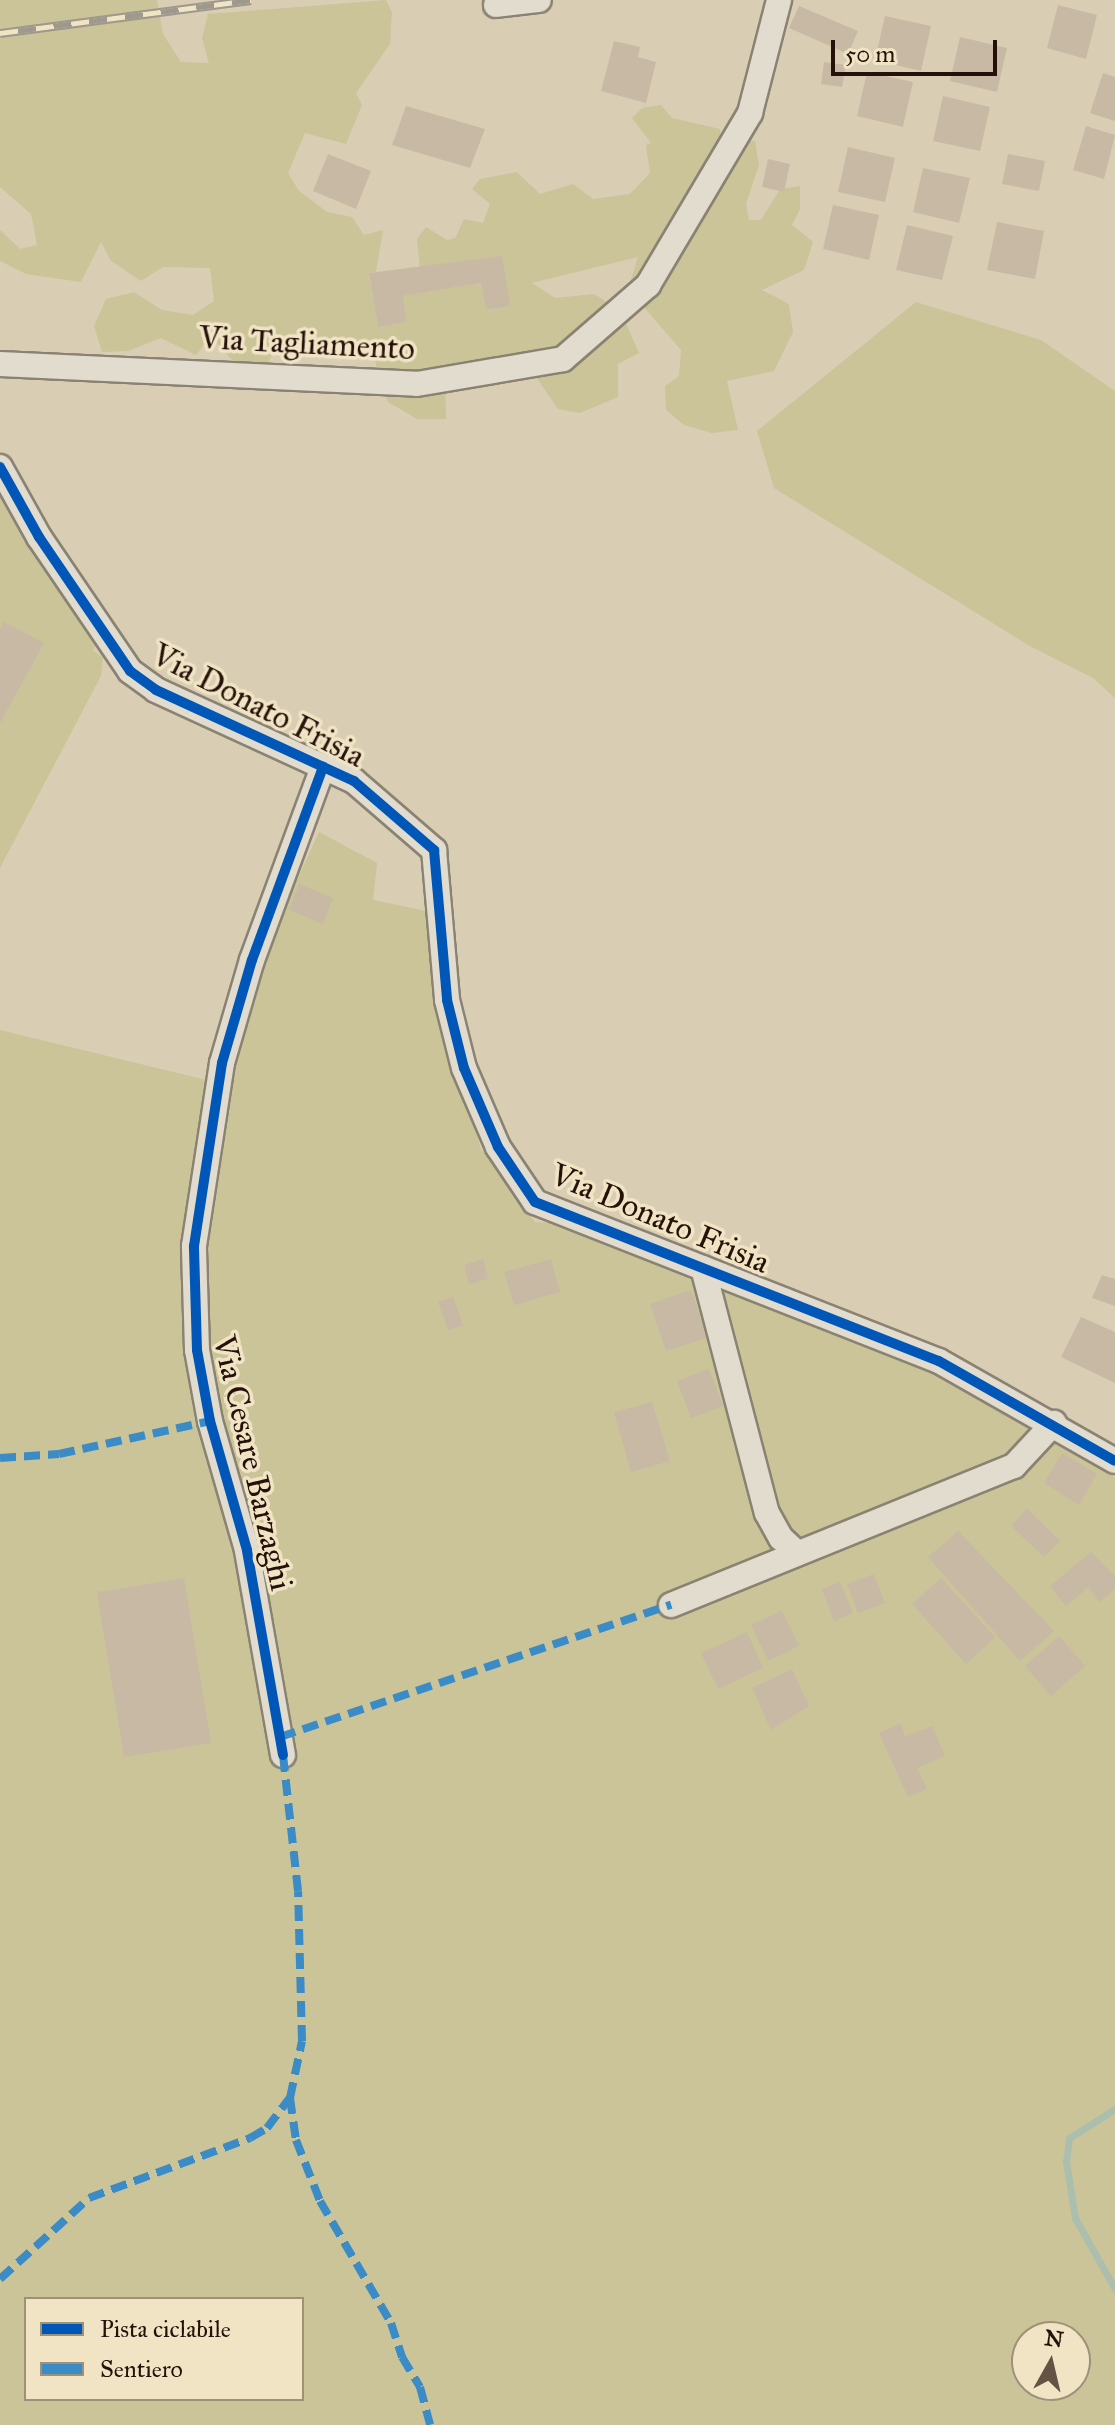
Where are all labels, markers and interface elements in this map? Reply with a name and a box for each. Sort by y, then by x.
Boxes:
scale bar [835,24,1001,74]
text: 50 m [845,39,895,69]
street label: Via Tagliamento [198,319,416,369]
street label: Via Donato Frisia [145,636,371,776]
street label: Via Donato Frisia [545,1156,775,1282]
street label: Via Cesare Barzaghi [204,1332,300,1594]
legend [24,2297,304,2401]
text: Pista ciclabile [100,2314,231,2344]
north arrow [1011,2321,1091,2401]
text: N [1043,2324,1065,2353]
text: Sentiero [100,2354,183,2384]

